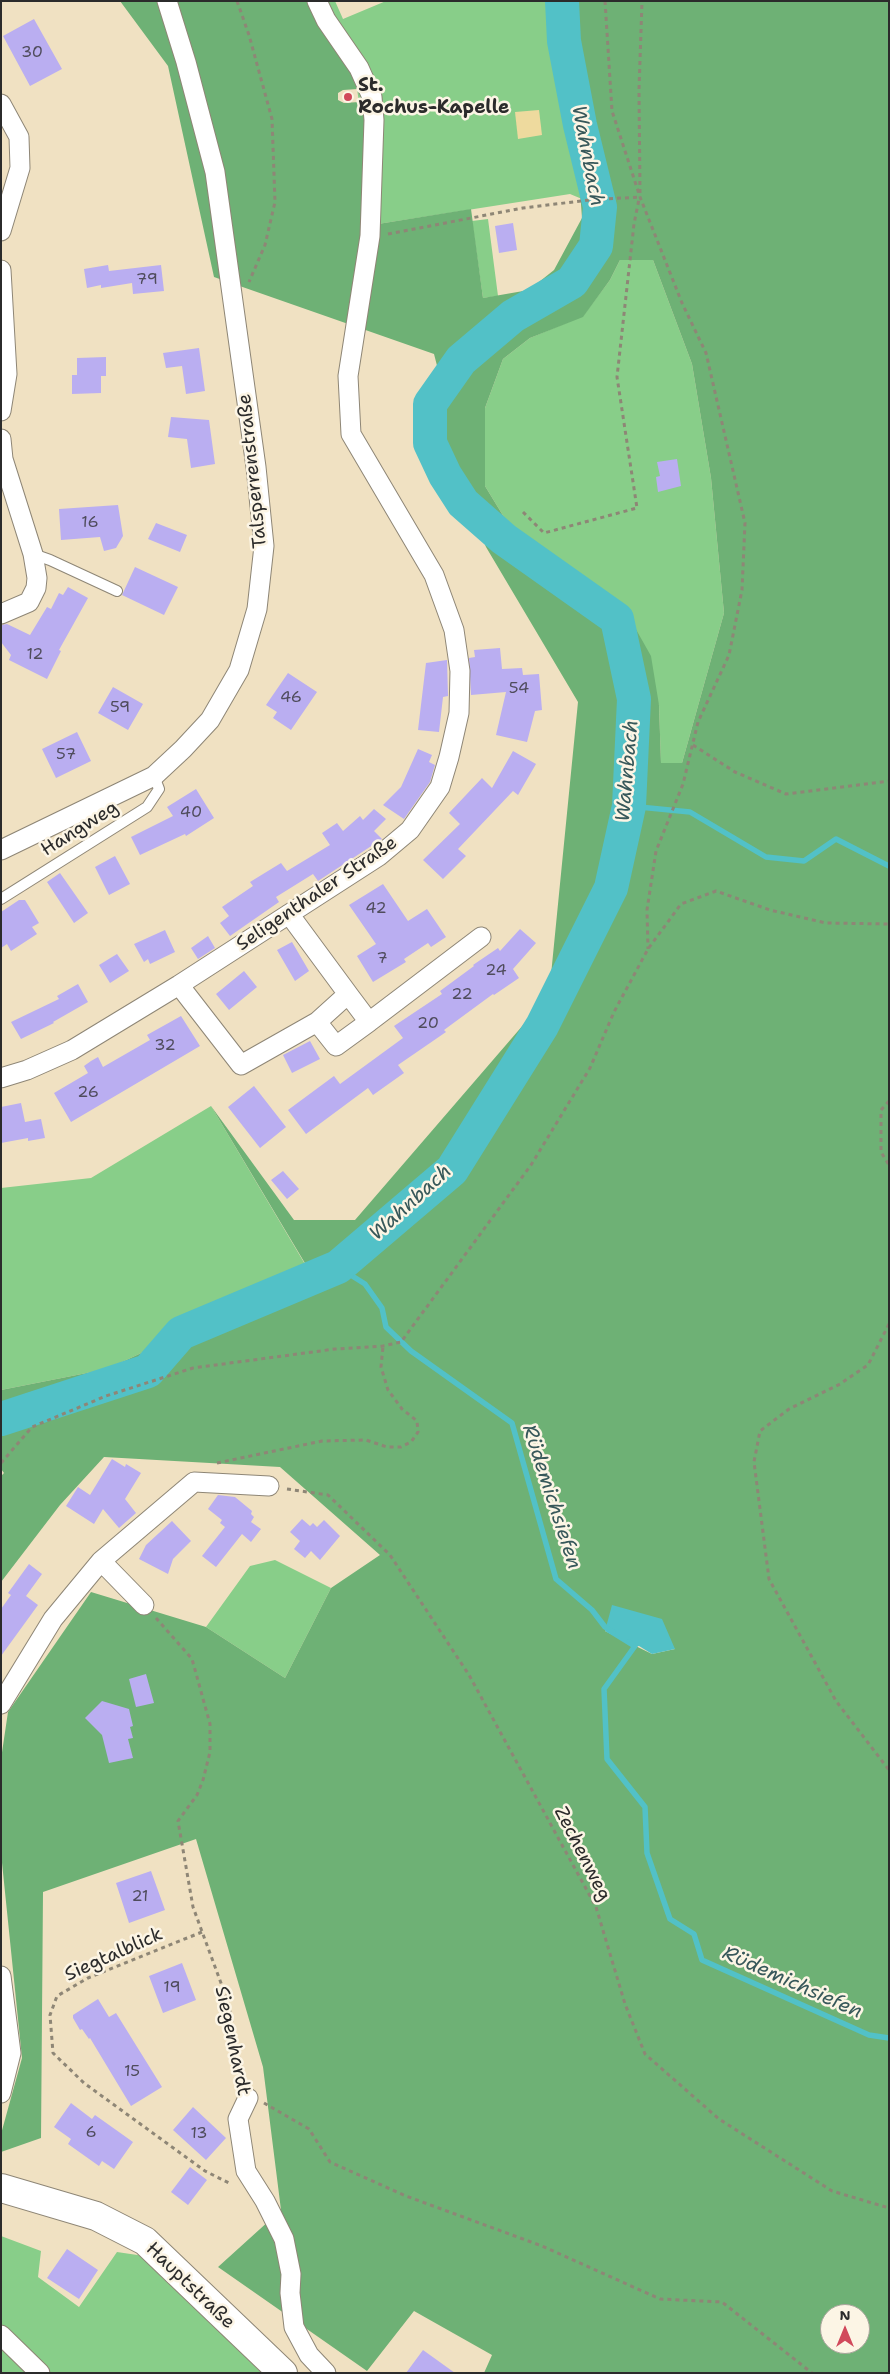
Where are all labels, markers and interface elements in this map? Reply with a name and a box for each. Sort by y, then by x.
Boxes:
house number: 30 [21,43,43,63]
place label: St. Rochus-Kapelle [358,75,510,119]
marker: St. Rochus-Kapelle [342,91,354,103]
water label: Wahnbach [565,104,609,208]
house number: 79 [136,270,158,290]
street label: Talsperrenstraße [234,393,272,549]
house number: 16 [81,513,99,533]
house number: 12 [26,645,44,665]
house number: 54 [509,679,529,699]
house number: 46 [280,688,302,708]
house number: 59 [110,698,130,718]
water label: Wahnbach [612,719,644,823]
house number: 57 [56,745,76,765]
street label: Hangweg [37,796,123,862]
house number: 40 [180,803,202,823]
street label: Seligenthaler Straße [232,832,402,956]
house number: 42 [365,899,387,919]
house number: 7 [376,949,388,969]
house number: 24 [485,961,507,981]
house number: 22 [451,985,473,1005]
house number: 20 [417,1014,439,1034]
house number: 32 [154,1036,176,1056]
house number: 26 [77,1083,99,1103]
water label: Wahnbach [365,1160,457,1246]
water label: Rüdemichsiefen [516,1422,586,1572]
street label: Zechenweg [549,1803,615,1905]
house number: 21 [131,1887,149,1907]
street label: Siegtalblick [61,1923,167,1987]
water label: Rüdemichsiefen [718,1941,866,2025]
house number: 19 [163,1978,181,1998]
street label: Siegenhardt [209,1984,255,2098]
house number: 15 [124,2062,140,2082]
house number: 6 [85,2123,97,2143]
house number: 13 [190,2124,208,2144]
street label: Hauptstraße [141,2238,239,2334]
north arrow [820,2304,870,2354]
text: N [839,2306,851,2324]

